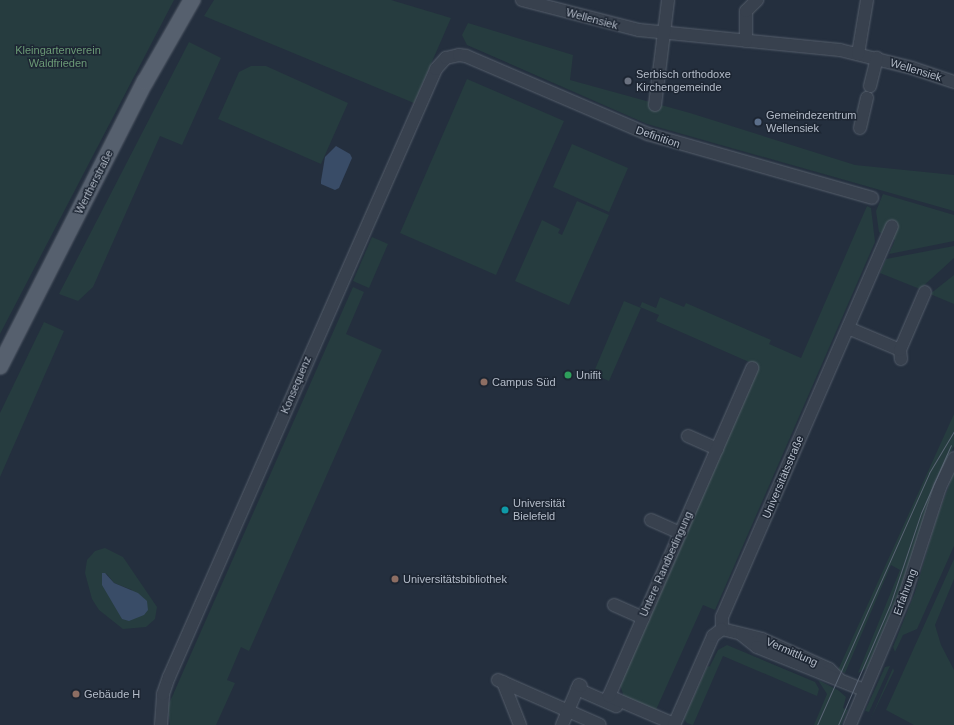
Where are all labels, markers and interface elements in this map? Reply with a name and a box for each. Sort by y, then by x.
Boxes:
street label: Wellensiek [565,6,619,32]
park label: Kleingartenverein Waldfrieden [15,44,101,70]
street label: Wellensiek [889,56,943,84]
place label: Serbisch orthodoxe Kirchengemeinde [636,68,731,94]
marker: Serbisch orthodoxe Kirchengemeinde [623,76,633,86]
place label: Gemeindezentrum Wellensiek [766,109,856,135]
marker: Gemeindezentrum Wellensiek [753,117,763,127]
street label: Definition [634,123,682,151]
street label: Wertherstraße [72,148,116,216]
street label: Konsequenz [278,354,314,416]
place label: Unifit [576,368,601,382]
marker: Unifit [563,370,573,380]
place label: Campus Süd [492,375,556,389]
marker: Campus Süd [479,377,489,387]
street label: Universitätsstraße [760,434,806,520]
place label: Universität Bielefeld [513,497,565,523]
marker: Universität Bielefeld [500,505,510,515]
street label: Untere Randbedingung [637,509,695,619]
street label: Erfahrung [891,567,919,617]
place label: Universitätsbibliothek [403,572,507,586]
marker: Universitätsbibliothek [390,574,400,584]
street label: Vermittlung [764,635,820,669]
place label: Gebäude H [84,687,140,701]
marker: Gebäude H [71,689,81,699]

